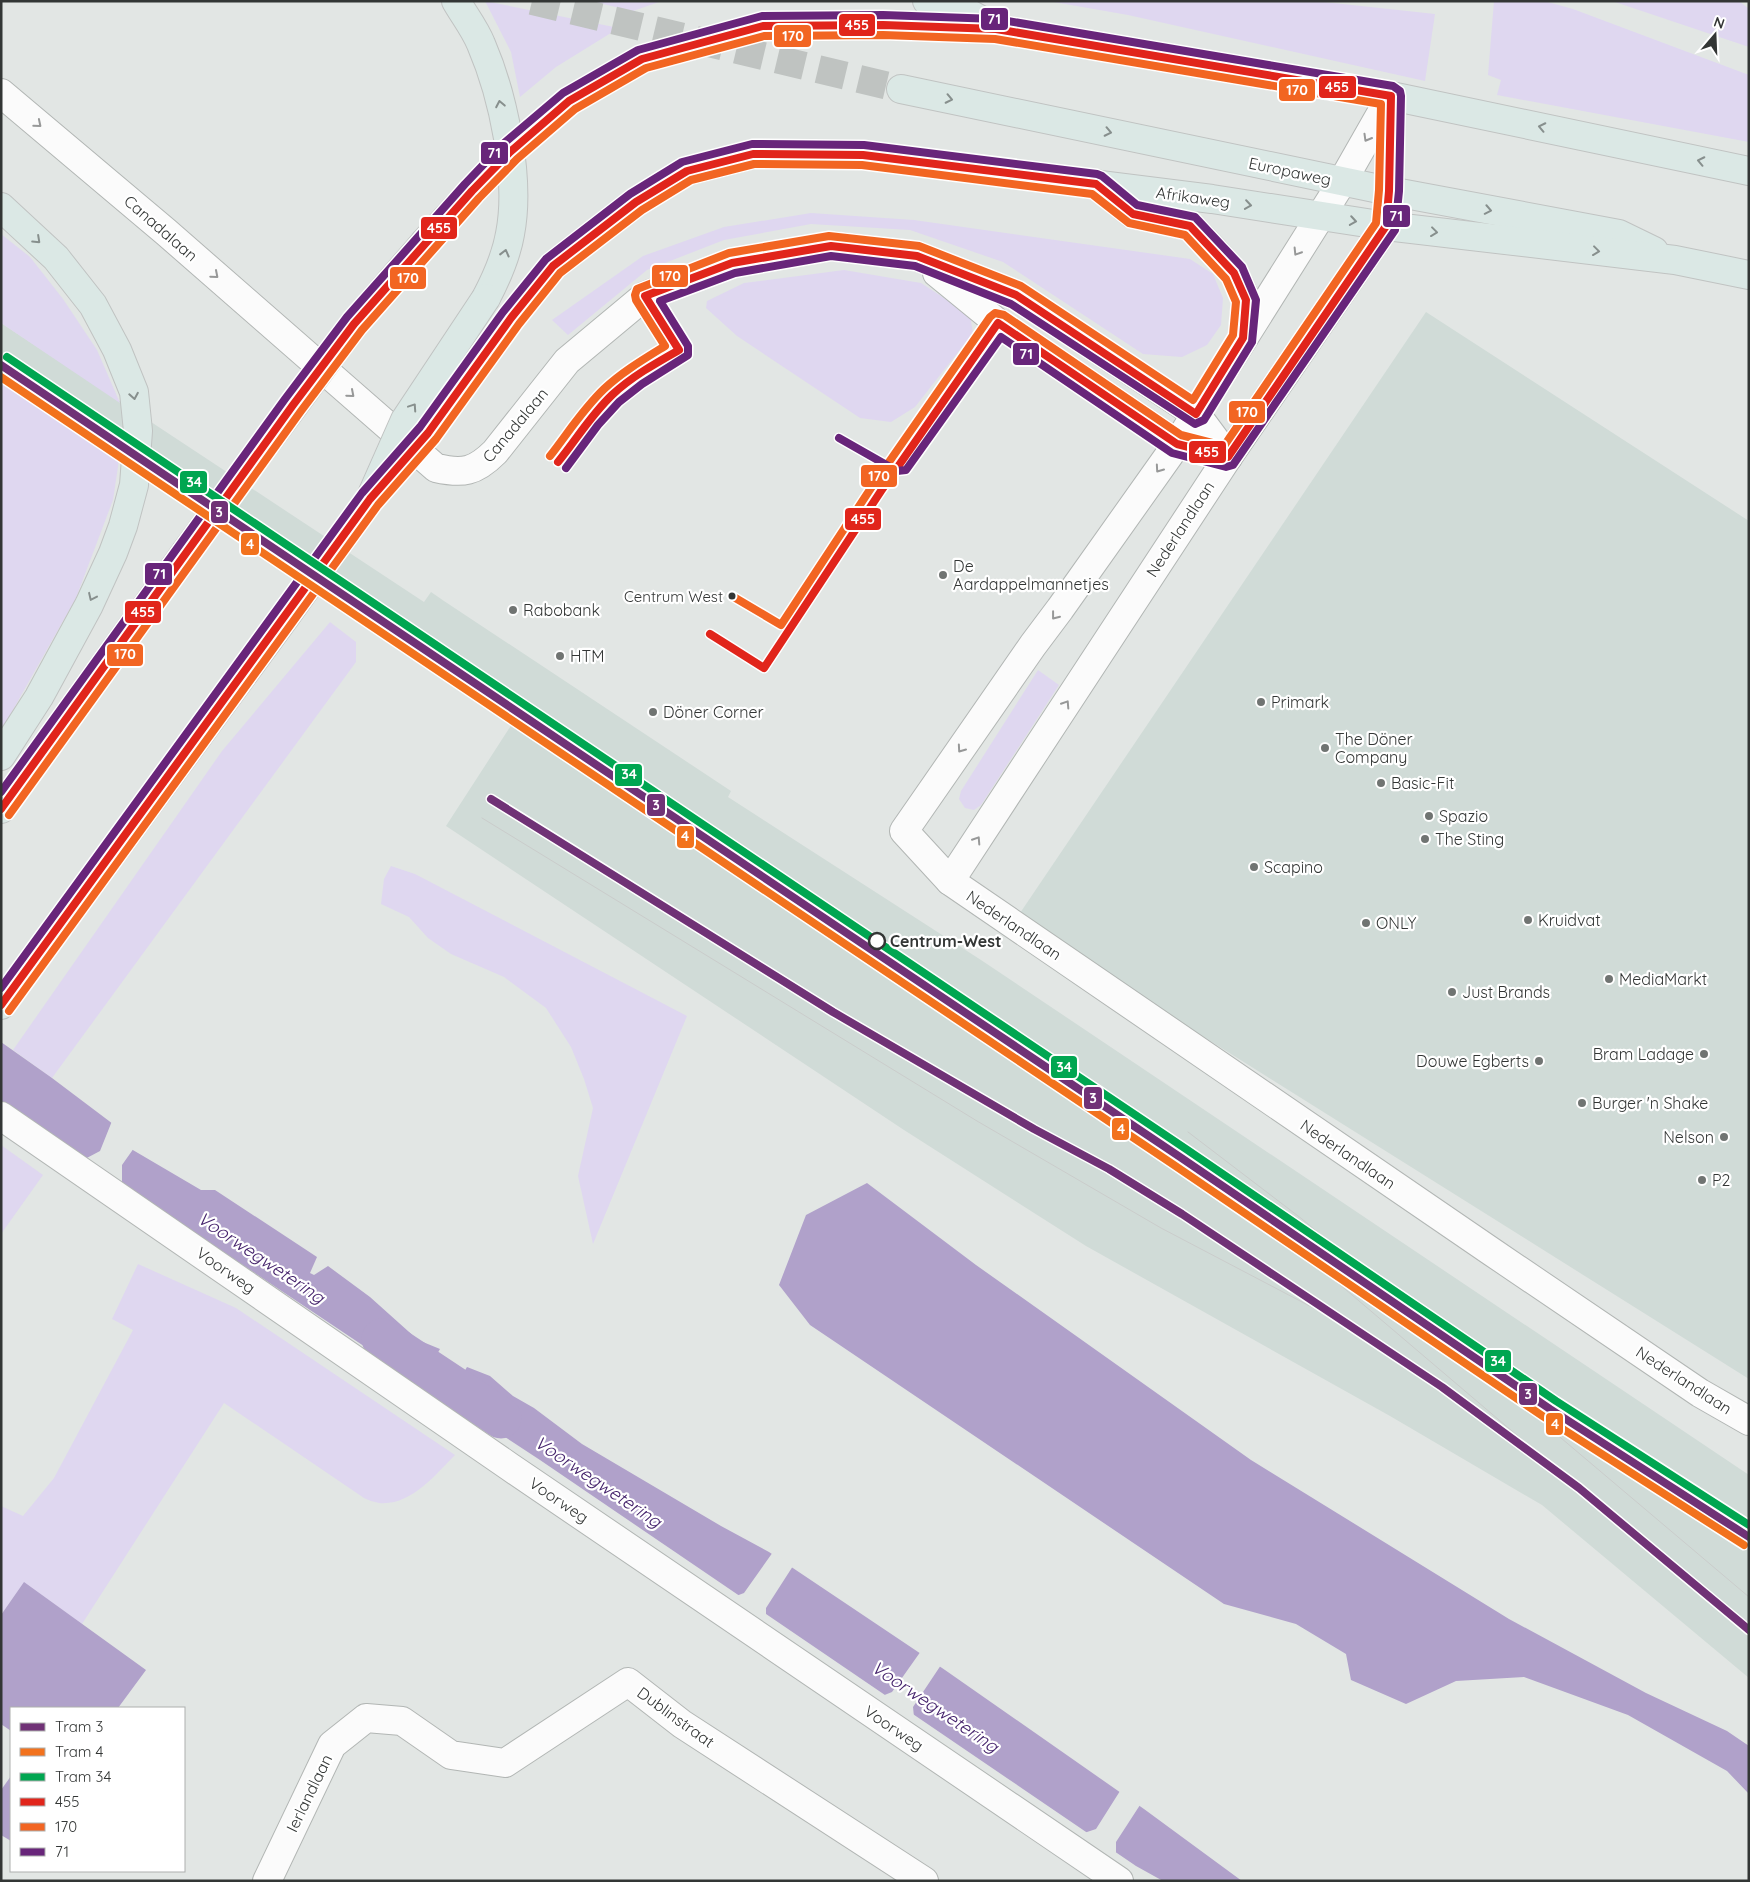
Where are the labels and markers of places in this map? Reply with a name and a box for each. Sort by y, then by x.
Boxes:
place label: De Aardappelmannetjes [953,556,1109,594]
marker: De Aardappelmannetjes [937,569,949,581]
place label: Centrum West [624,587,723,606]
marker: Centrum West [727,591,737,601]
place label: Rabobank [523,600,600,620]
marker: Rabobank [507,604,519,616]
place label: HTM [570,646,604,666]
marker: HTM [554,650,566,662]
place label: Primark [1271,692,1329,712]
marker: Primark [1255,696,1267,708]
place label: Döner Corner [663,702,764,722]
marker: Döner Corner [647,706,659,718]
place label: The Döner Company [1335,729,1413,767]
marker: The Döner Company [1319,742,1331,754]
place label: Basic-Fit [1391,773,1454,793]
marker: Basic-Fit [1375,777,1387,789]
place label: Spazio [1439,806,1488,826]
marker: Spazio [1423,810,1435,822]
place label: The Sting [1435,829,1504,849]
marker: The Sting [1419,833,1431,845]
place label: Scapino [1264,857,1323,877]
marker: Scapino [1248,861,1260,873]
place label: Kruidvat [1538,910,1601,930]
place label: ONLY [1376,913,1416,933]
marker: Kruidvat [1522,914,1534,926]
marker: ONLY [1360,917,1372,929]
place label: Centrum-West [890,931,1002,951]
marker: Centrum-West [868,932,886,950]
place label: MediaMarkt [1619,969,1707,989]
marker: MediaMarkt [1603,973,1615,985]
place label: Just Brands [1462,982,1550,1002]
marker: Just Brands [1446,986,1458,998]
place label: Bram Ladage [1593,1044,1694,1064]
marker: Bram Ladage [1698,1048,1710,1060]
place label: Douwe Egberts [1416,1051,1529,1071]
marker: Douwe Egberts [1533,1055,1545,1067]
place label: Burger 'n Shake [1592,1093,1708,1113]
marker: Burger 'n Shake [1576,1097,1588,1109]
place label: Nelson [1663,1127,1714,1147]
marker: Nelson [1718,1131,1730,1143]
place label: P2 [1712,1170,1731,1190]
marker: P2 [1696,1174,1708,1186]

